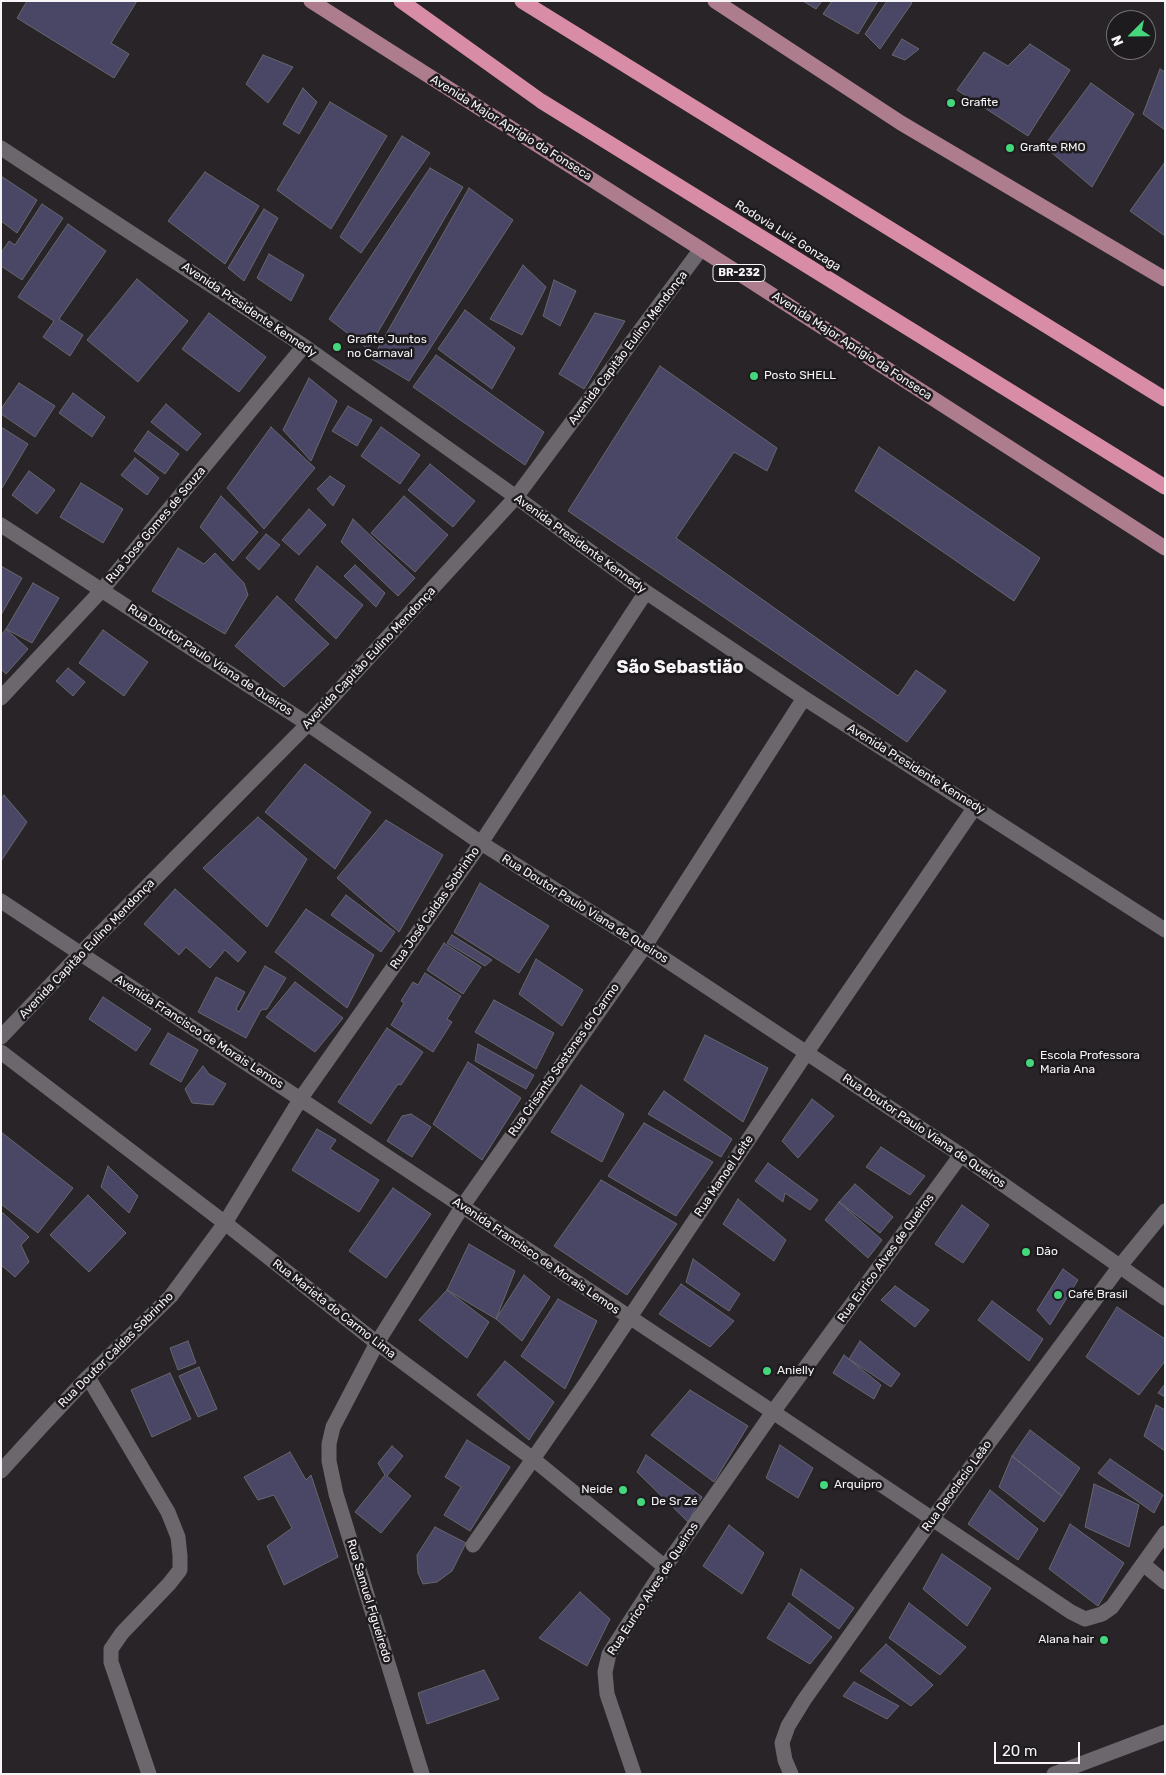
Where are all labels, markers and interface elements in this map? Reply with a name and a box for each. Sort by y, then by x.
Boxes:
north arrow [1106,10,1156,60]
text: N [1108,33,1127,49]
street label: Avenida Major Aprigio da Fonseca [428,72,594,184]
place label: Grafite [961,96,998,110]
marker: Grafite [945,97,957,109]
place label: Grafite RMO [1020,141,1086,155]
marker: Grafite RMO [1004,142,1016,154]
street label: Rodovia Luiz Gonzaga [732,198,844,274]
street label: Avenida Presidente Kennedy [179,259,319,361]
road number: BR-232 [713,264,765,282]
street label: Avenida Capitão Eulino Mendonça [565,268,691,428]
street label: Avenida Major Aprigio da Fonseca [769,289,935,403]
place label: Grafite Juntos no Carnaval [347,333,427,361]
marker: Grafite Juntos no Carnaval [331,341,343,353]
place label: Posto SHELL [764,369,836,383]
marker: Posto SHELL [748,370,760,382]
street label: Rua Jose Gomes de Souza [103,464,209,586]
street label: Avenida Presidente Kennedy [511,491,649,597]
street label: Avenida Capitão Eulino Mendonça [299,584,439,732]
street label: Rua Doutor Paulo Viana de Queiros [125,601,295,719]
district label: São Sebastião [616,657,744,679]
street label: Avenida Presidente Kennedy [845,721,987,817]
street label: Rua José Caldas Sobrinho [387,844,483,972]
street label: Rua Doutor Paulo Viana de Queiros [499,852,671,966]
street label: Avenida Capitão Eulino Mendonça [16,876,158,1022]
street label: Avenida Francisco de Morais Lemos [112,972,286,1092]
street label: Rua Crisanto Sostenes do Carmo [506,981,622,1139]
place label: Escola Professora Maria Ana [1040,1049,1140,1077]
marker: Escola Professora Maria Ana [1024,1057,1036,1069]
street label: Rua Doutor Paulo Viana de Queiros [840,1071,1008,1191]
street label: Rua Manoel Leite [691,1133,757,1219]
street label: Rua Eurico Alves de Queiros [835,1191,937,1325]
street label: Avenida Francisco de Morais Lemos [450,1195,622,1317]
place label: Dão [1036,1245,1058,1259]
marker: Dão [1020,1246,1032,1258]
street label: Rua Marieta do Carmo Lima [269,1256,399,1362]
place label: Café Brasil [1068,1288,1128,1302]
street label: Rua Doutor Caldas Sobrinho [55,1289,177,1411]
marker: Café Brasil [1052,1289,1064,1301]
place label: Anielly [777,1364,814,1378]
marker: Anielly [761,1365,773,1377]
street label: Rua Deoclecio Leão [919,1438,995,1534]
place label: Arquipro [834,1478,882,1492]
marker: Arquipro [818,1479,830,1491]
place label: Neide [581,1483,613,1497]
marker: Neide [617,1484,629,1496]
place label: De Sr Zé [651,1495,698,1509]
marker: De Sr Zé [635,1496,647,1508]
street label: Rua Eurico Alves de Queiros [605,1520,701,1658]
street label: Rua Samuel Figueiredo [343,1538,395,1664]
place label: Alana hair [1038,1633,1094,1647]
marker: Alana hair [1098,1634,1110,1646]
scale bar [996,1732,1082,1764]
text: 20 m [1002,1742,1037,1760]

